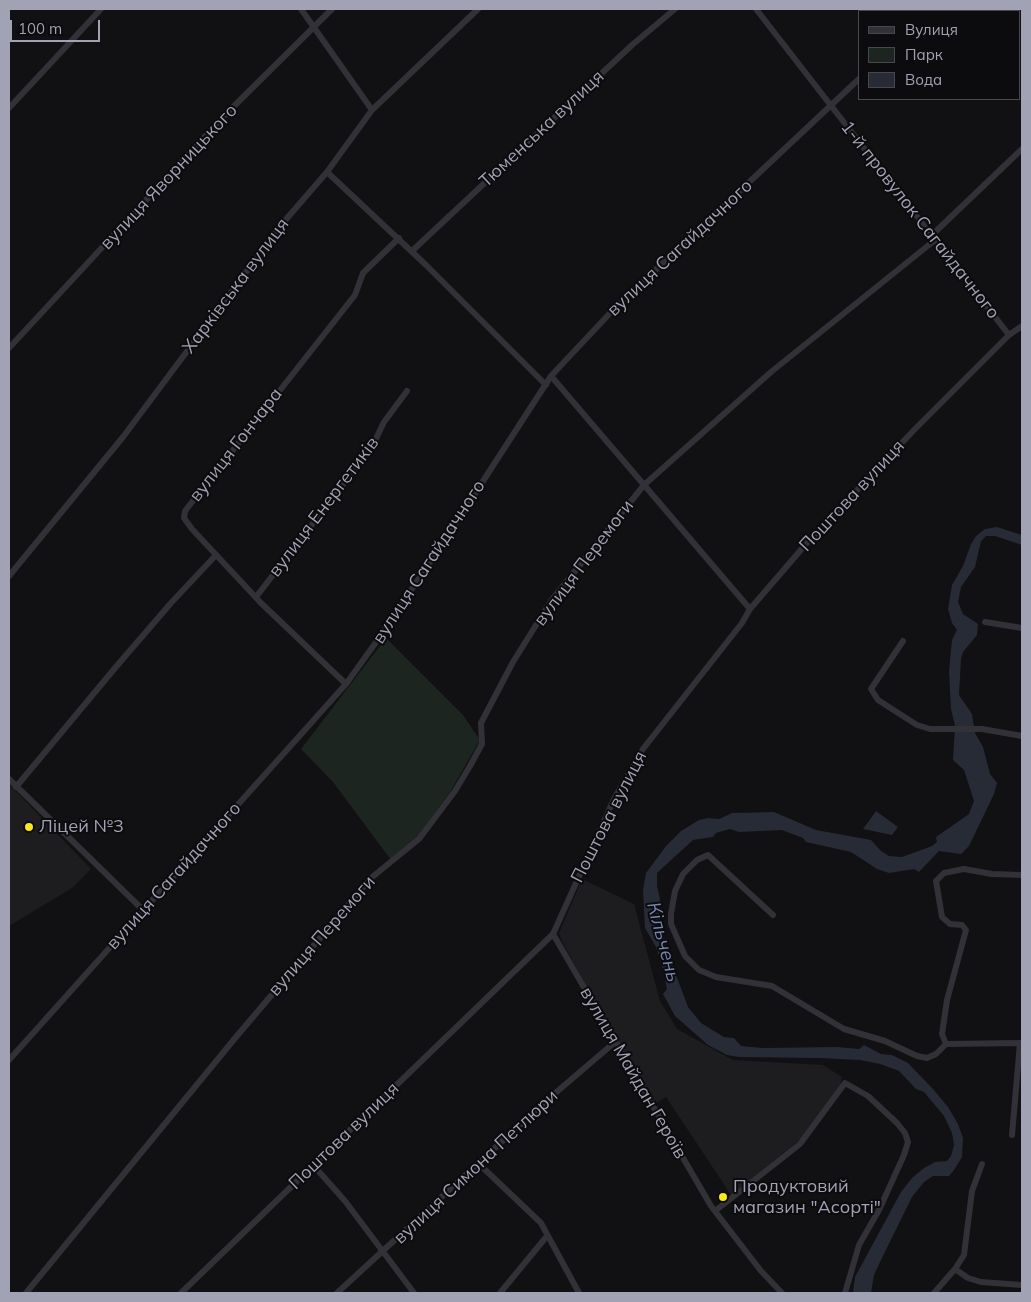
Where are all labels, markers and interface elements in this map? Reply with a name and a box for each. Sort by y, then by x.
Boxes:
scale bar [12,10,102,42]
legend [858,10,1021,100]
text: 100 m [18,19,62,38]
text: Вулиця [905,20,958,39]
text: Парк [905,45,943,64]
street label: Тюменська вулиця [475,66,609,192]
text: Вода [905,70,942,89]
street label: вулиця Яворницького [96,100,242,254]
street label: 1-й провулок Сагайдачного [836,117,1004,323]
street label: вулиця Сагайдачного [603,175,757,321]
street label: Харківська вулиця [178,214,294,358]
street label: вулиця Гончара [185,384,287,506]
street label: вулиця Енергетиків [264,433,384,581]
street label: Поштова вулиця [795,436,909,556]
street label: вулиця Сагайдачного [368,476,490,648]
street label: вулиця Перемоги [530,496,638,630]
street label: Поштова вулиця [567,748,651,886]
street label: вулиця Сагайдачного [102,798,246,954]
place label: Ліцей №3 [39,816,124,838]
marker: Ліцей №3 [23,821,35,833]
street label: вулиця Перемоги [264,872,380,1000]
water label: Кільчень [641,900,685,984]
street label: вулиця Майдан Героїв [575,983,691,1163]
street label: Поштова вулиця [284,1078,404,1194]
street label: вулиця Симона Петлюри [389,1085,563,1249]
place label: Продуктовий магазин "Асорті" [733,1176,881,1218]
marker: Продуктовий магазин "Асорті" [717,1191,729,1203]

